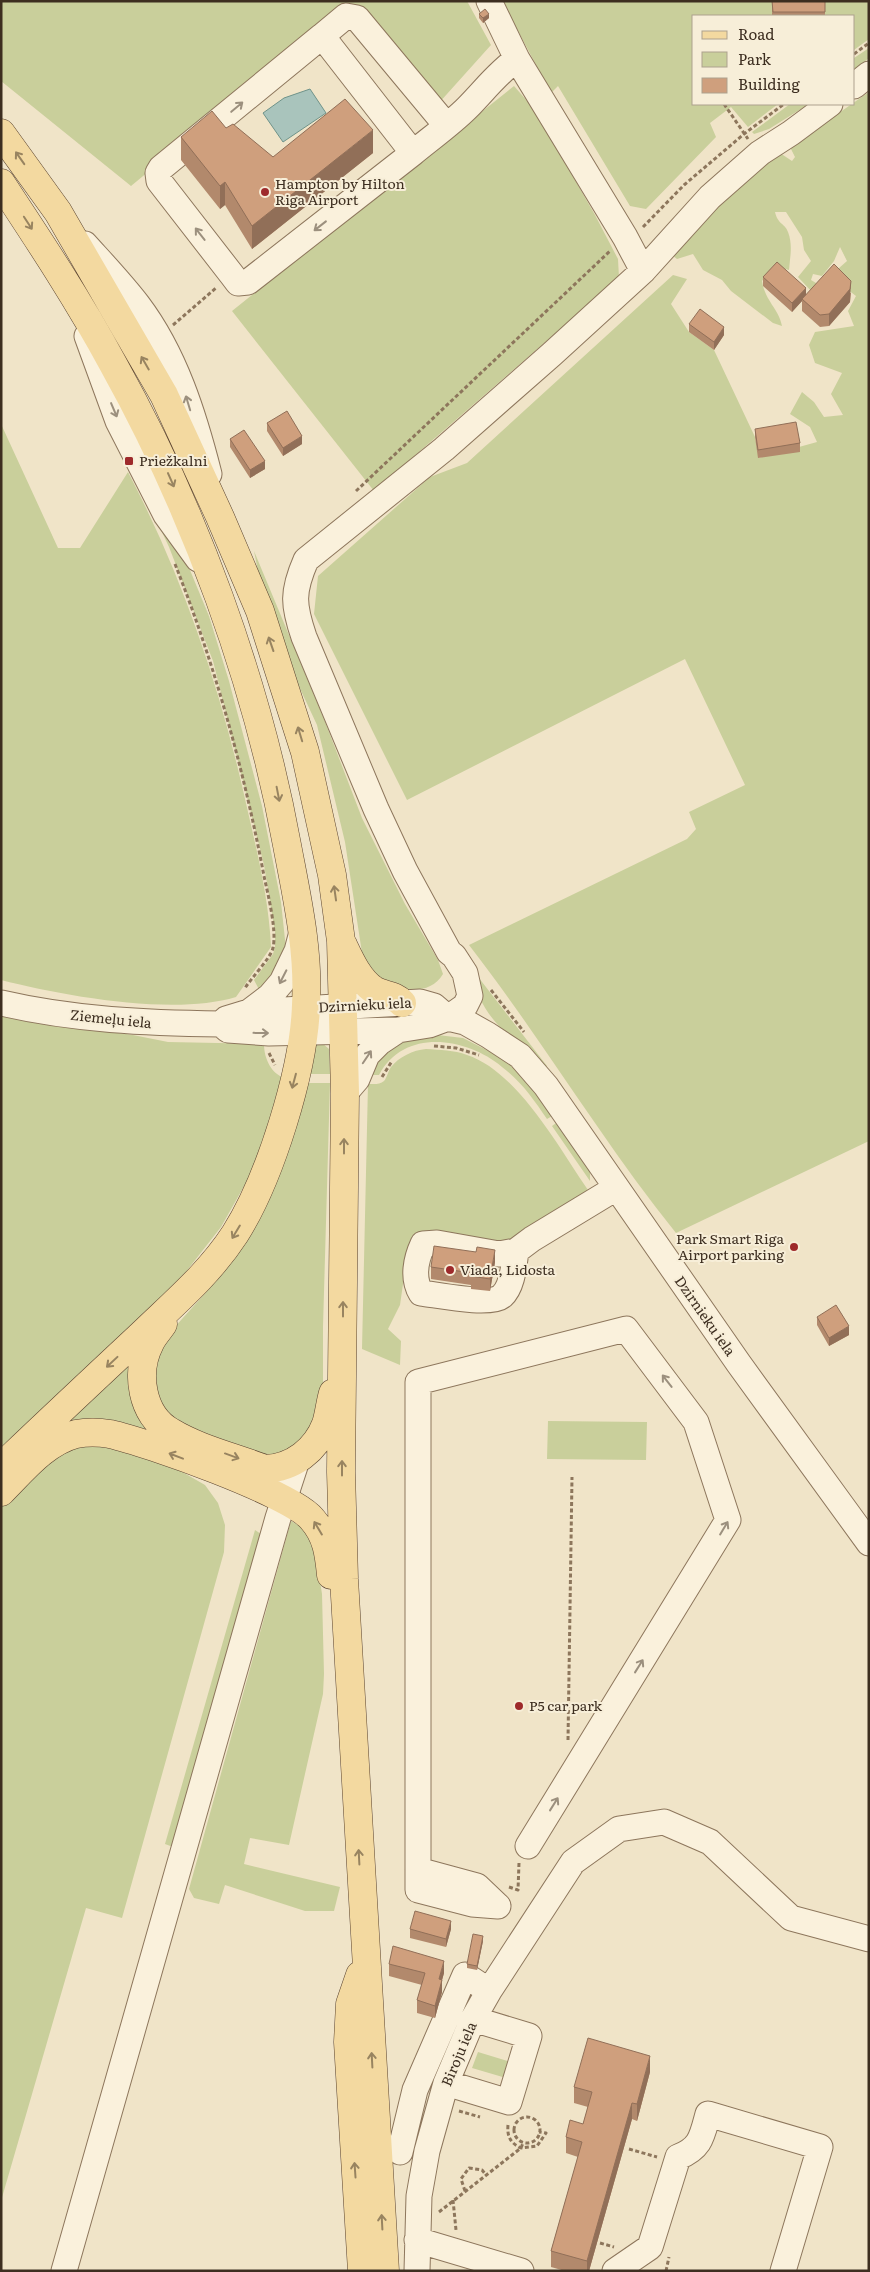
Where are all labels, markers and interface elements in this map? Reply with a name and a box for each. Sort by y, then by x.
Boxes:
legend [692,15,855,105]
text: Road [738,22,774,45]
text: Park [738,47,772,70]
text: Building [738,72,800,95]
one-way arrow [230,101,243,112]
one-way arrow [14,152,25,166]
place label: Hampton by Hilton Riga Airport [275,173,405,209]
marker: Hampton by Hilton Riga Airport [259,186,271,198]
one-way arrow [23,216,33,230]
one-way arrow [313,221,327,231]
one-way arrow [195,228,206,241]
one-way arrow [140,357,150,371]
one-way arrow [183,395,193,411]
one-way arrow [109,402,119,417]
place label: Priežkalni [139,450,208,470]
marker: Priežkalni [123,455,135,467]
one-way arrow [167,472,177,487]
one-way arrow [266,636,275,652]
one-way arrow [295,727,304,743]
one-way arrow [274,785,283,801]
one-way arrow [330,885,340,901]
one-way arrow [278,969,288,984]
street label: Dzirnieku iela [318,992,413,1016]
street label: Ziemeļu iela [69,1004,153,1032]
one-way arrow [252,1028,269,1038]
one-way arrow [361,1050,372,1064]
one-way arrow [289,1072,298,1088]
one-way arrow [339,1139,349,1155]
one-way arrow [230,1224,240,1238]
place label: Park Smart Riga Airport parking [676,1228,784,1264]
marker: Park Smart Riga Airport parking [788,1241,800,1253]
place label: Viada, Lidosta [460,1259,555,1279]
marker: Viada, Lidosta [444,1264,456,1276]
street label: Dzirnieku iela [671,1271,741,1360]
one-way arrow [338,1301,348,1318]
one-way arrow [106,1356,119,1368]
one-way arrow [661,1375,672,1388]
one-way arrow [168,1450,183,1459]
one-way arrow [224,1452,240,1461]
one-way arrow [337,1460,347,1476]
one-way arrow [719,1521,729,1535]
one-way arrow [312,1522,322,1536]
one-way arrow [633,1659,644,1673]
place label: P5 car park [529,1695,603,1715]
marker: P5 car park [513,1700,525,1712]
one-way arrow [549,1798,559,1812]
one-way arrow [355,1849,364,1865]
street label: Biroju iela [436,2018,481,2089]
one-way arrow [367,2052,377,2068]
one-way arrow [350,2162,359,2178]
one-way arrow [377,2214,386,2230]

